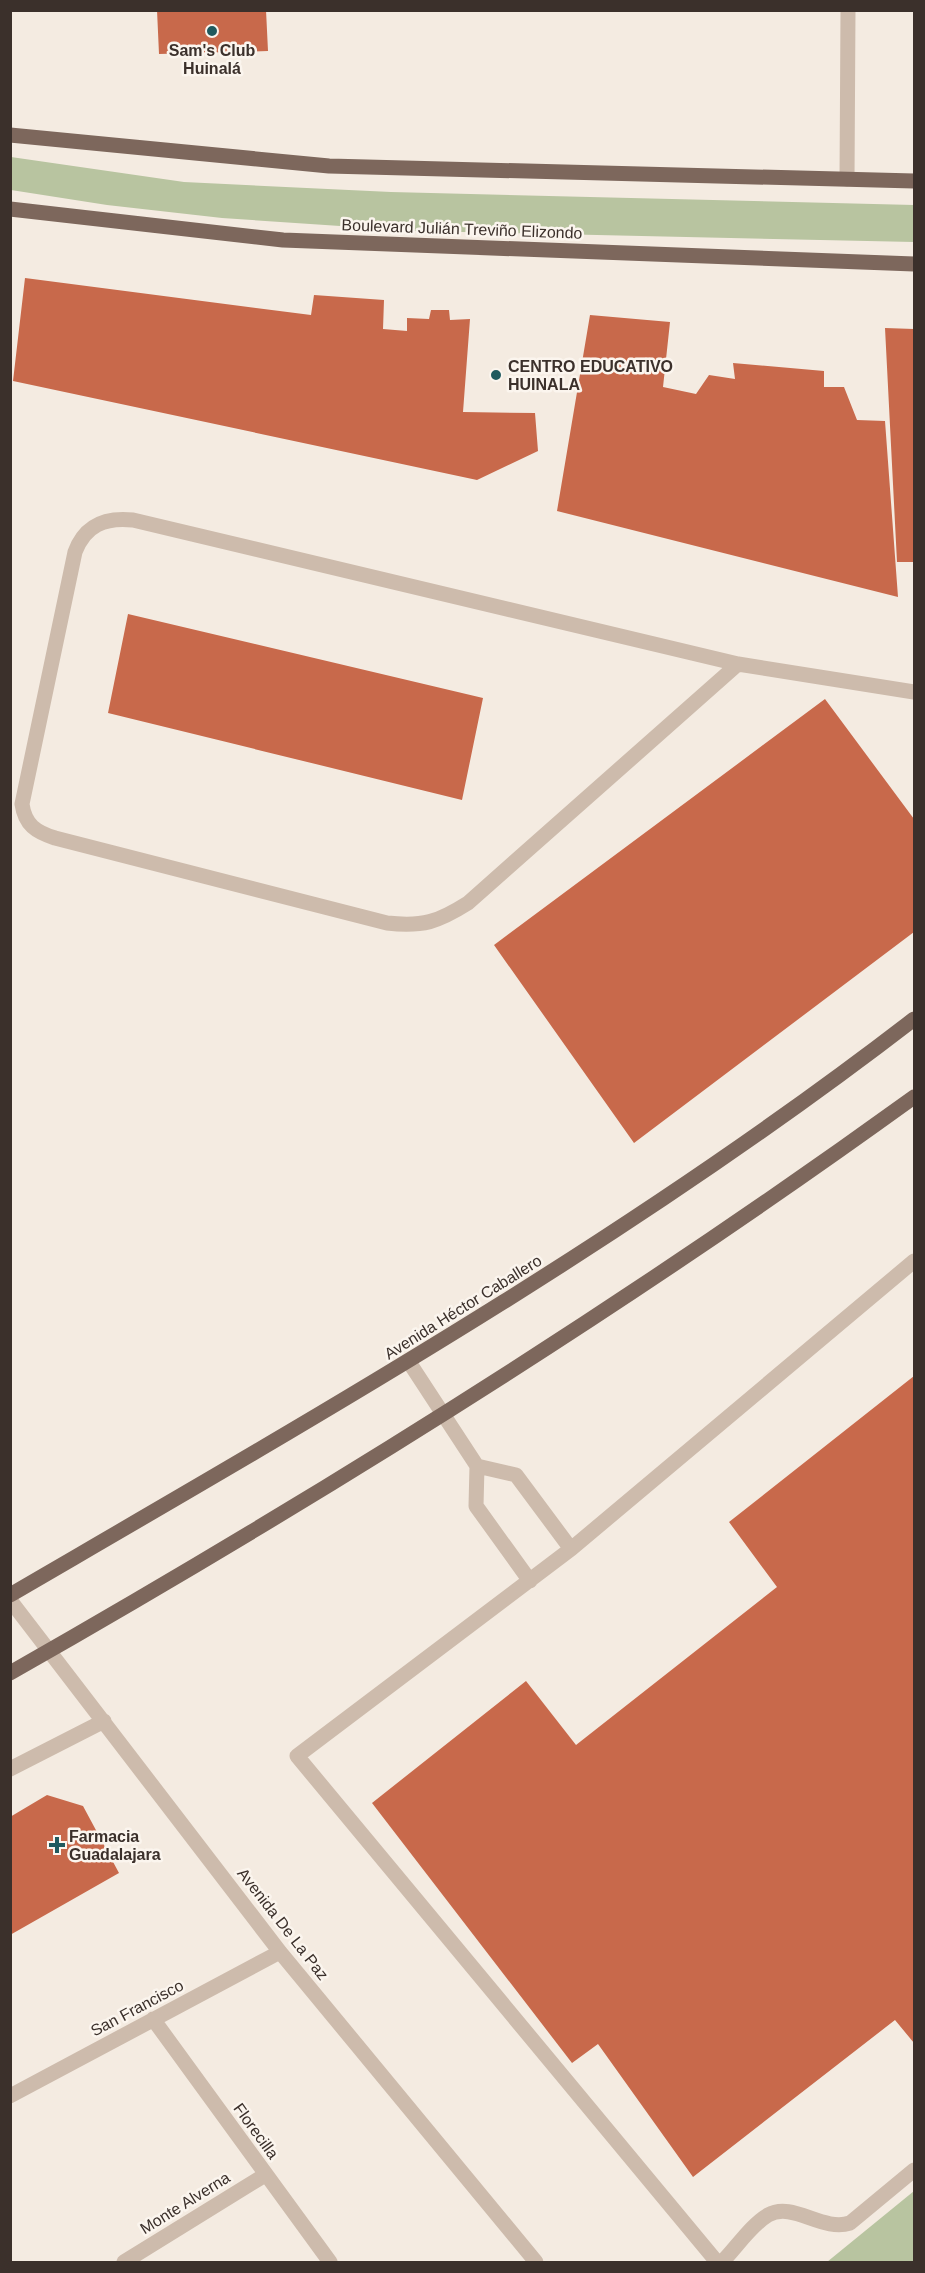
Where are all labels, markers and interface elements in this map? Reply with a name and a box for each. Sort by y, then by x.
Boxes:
marker: Sam's Club Huinalá [205,24,219,38]
place label: Sam's Club Huinalá [169,42,255,77]
street label: Boulevard Julián Treviño Elizondo [341,216,583,242]
place label: CENTRO EDUCATIVO HUINALA [508,358,673,393]
marker: CENTRO EDUCATIVO HUINALA [489,368,503,382]
street label: Avenida Héctor Caballero [381,1252,545,1362]
place label: Farmacia Guadalajara [69,1828,161,1863]
marker: Farmacia Guadalajara [50,1838,64,1852]
street label: Avenida De La Paz [234,1865,332,1983]
street label: San Francisco [88,1976,186,2040]
street label: Florecilla [230,2100,282,2162]
street label: Monte Alverna [137,2169,233,2237]

